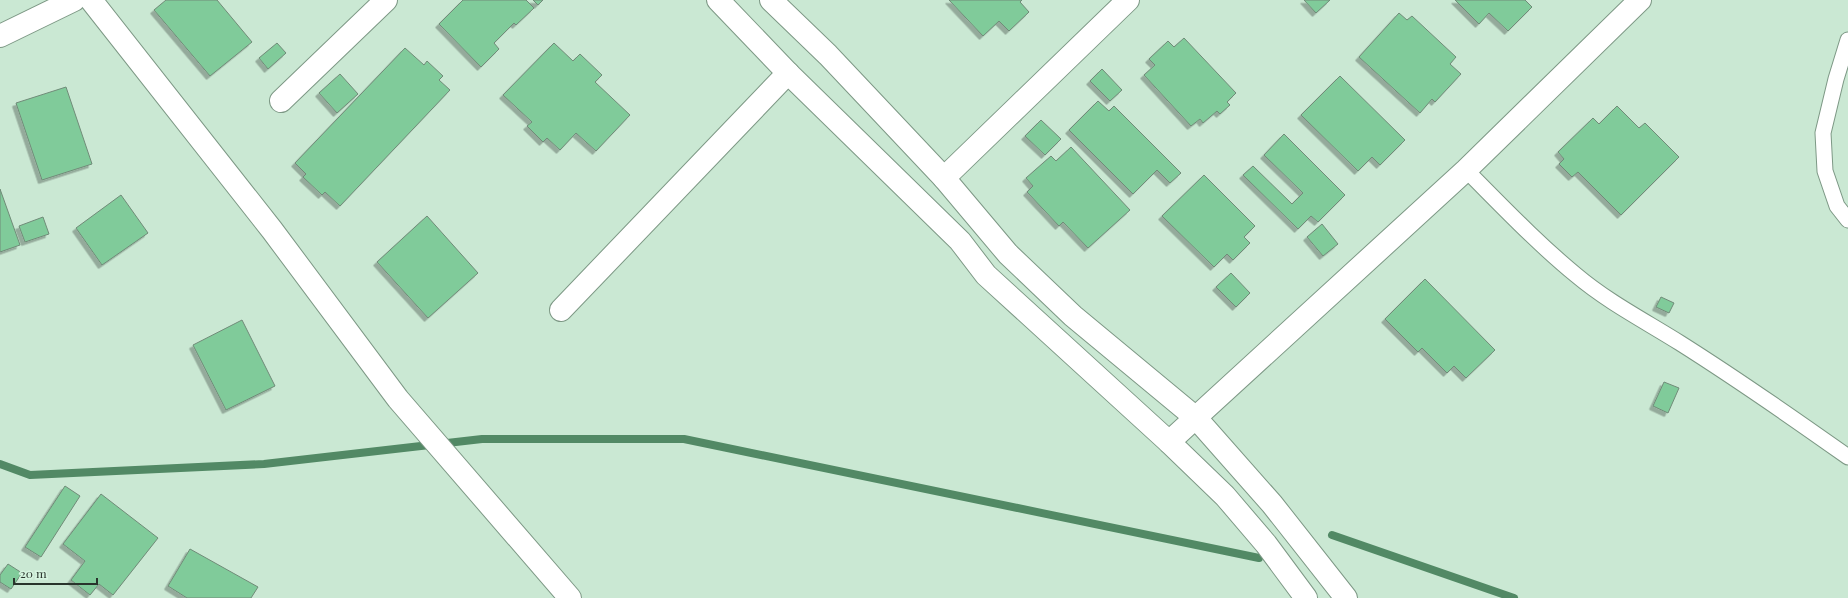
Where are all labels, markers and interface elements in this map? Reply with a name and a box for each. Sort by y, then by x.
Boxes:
scale bar [14,560,97,586]
text: 20 m [20,565,47,581]

